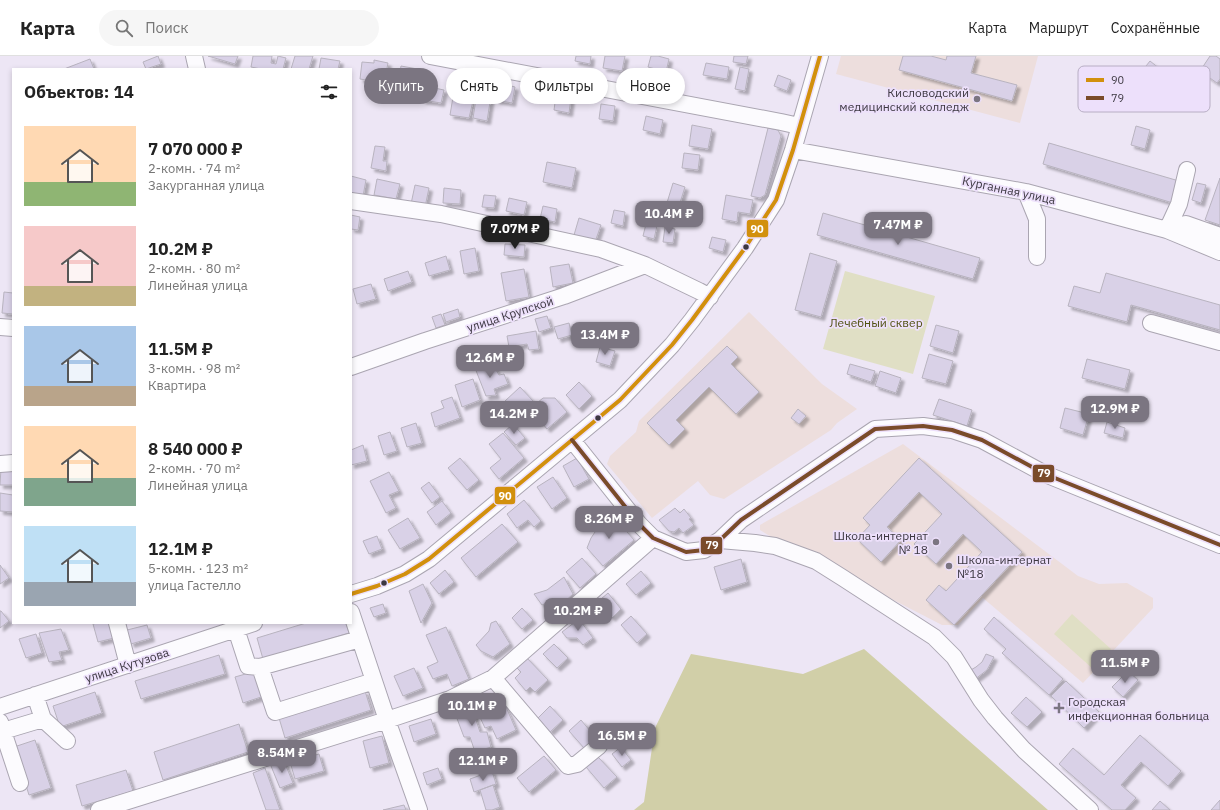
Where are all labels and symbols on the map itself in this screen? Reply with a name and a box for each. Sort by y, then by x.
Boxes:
legend [1078,66,1210,112]
text: 90 [1111,73,1124,87]
place label: Кисловодский медицинский колледж [839,85,969,114]
text: 79 [1111,91,1124,105]
marker: Кисловодский медицинский колледж [972,94,982,104]
street label: Курганная улица [961,173,1058,207]
pin: 10.4M ₽ [632,201,706,235]
pin: 7.47M ₽ [861,212,935,246]
pin: 7.07M ₽ [478,216,552,250]
line badge: 90 [746,219,769,238]
text: 90 [750,222,764,236]
unlabelled marker [741,242,751,252]
street label: улица Крупской [465,293,555,335]
park label: Лечебный сквер [829,315,923,330]
pin: 13.4M ₽ [568,322,642,356]
pin: 12.6M ₽ [453,345,527,379]
pin: 12.9M ₽ [1078,396,1152,430]
pin: 14.2M ₽ [477,401,551,435]
unlabelled marker [593,413,603,423]
line badge: 79 [1032,464,1055,483]
text: 79 [1037,466,1051,480]
line badge: 90 [494,486,516,505]
text: 90 [498,489,512,503]
pin: 8.26M ₽ [572,506,646,540]
place label: Школа-интернат № 18 [833,528,928,557]
line badge: 79 [700,536,723,555]
marker: Школа-интернат № 18 [931,537,941,547]
text: 79 [705,538,719,552]
place label: Школа-интернат №18 [957,552,1052,581]
marker: Школа-интернат №18 [944,561,954,571]
unlabelled marker [379,578,389,588]
pin: 10.2M ₽ [541,598,615,632]
street label: улица Кутузова [83,644,171,686]
pin: 11.5M ₽ [1088,650,1162,684]
pin: 10.1M ₽ [435,693,509,727]
place label: Городская инфекционная больница [1068,694,1210,723]
marker: Городская инфекционная больница [1053,702,1065,714]
pin: 16.5M ₽ [585,723,659,757]
pin: 8.54M ₽ [245,740,319,774]
pin: 12.1M ₽ [446,748,520,782]

